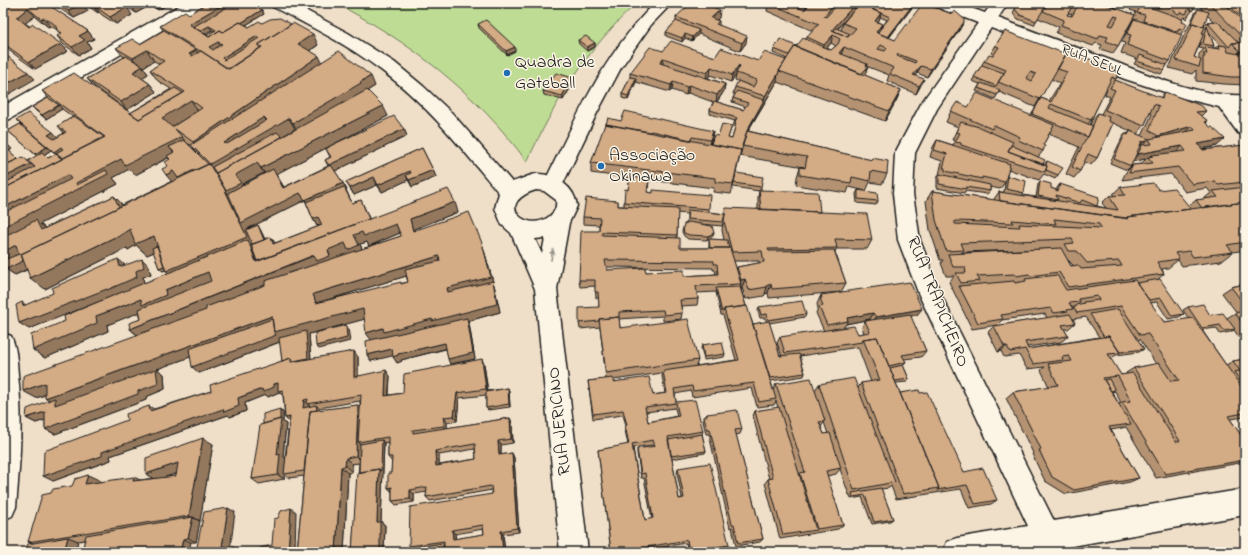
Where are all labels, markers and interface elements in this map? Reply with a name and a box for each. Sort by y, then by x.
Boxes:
street label: RUA SEUL [1058,38,1126,82]
place label: Quadra de Gateball [515,50,596,97]
marker: Quadra de Gateball [502,68,512,78]
place label: Associação Okinawa [609,143,695,190]
marker: Associação Okinawa [596,161,606,171]
street label: RUA TRAPICHEIRO [899,233,975,371]
one-way arrow [550,249,556,261]
street label: RUA JERICINO [541,365,579,477]

